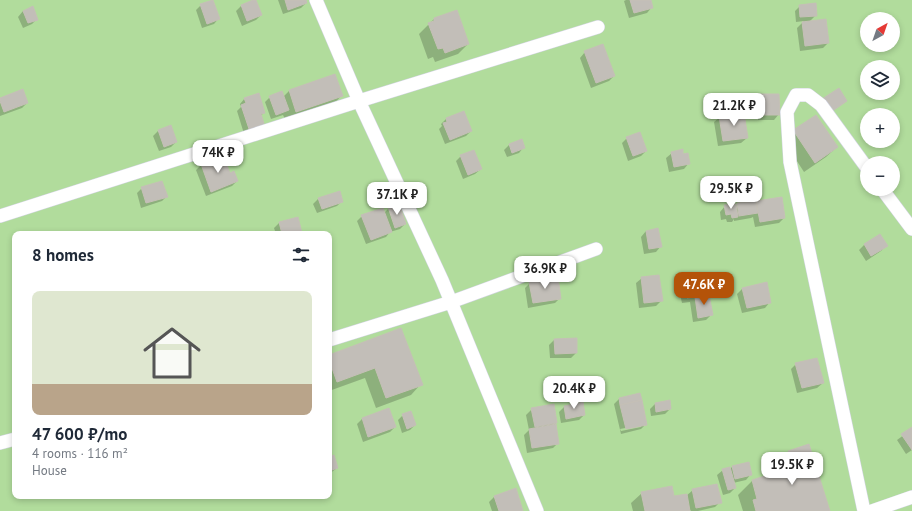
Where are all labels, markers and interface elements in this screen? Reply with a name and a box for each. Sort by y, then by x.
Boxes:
north arrow [860,12,900,52]
map controls [860,12,900,196]
button: layers [860,60,900,100]
pin: 21.2K ₽ [697,93,771,127]
text: 21.2K ₽ [712,97,756,114]
button: + [860,108,900,148]
pin: 74K ₽ [190,140,246,174]
text: 74K ₽ [201,144,235,161]
button: − [860,156,900,196]
pin: 29.5K ₽ [694,176,768,210]
text: 29.5K ₽ [709,180,753,197]
pin: 37.1K ₽ [360,182,434,216]
text: 37.1K ₽ [376,186,418,203]
text: 8 homes [32,244,94,266]
icon: filters [290,244,312,266]
pin: 36.9K ₽ [508,256,582,290]
text: 36.9K ₽ [523,260,567,277]
pin: 47.6K ₽ [667,272,741,306]
text: 47.6K ₽ [683,276,725,293]
icon: home [136,317,208,389]
pin: 20.4K ₽ [537,376,611,410]
text: 20.4K ₽ [552,380,596,397]
text: 47 600 ₽/mo [32,423,127,445]
text: 4 rooms · 116 m² [32,445,128,462]
pin: 19.5K ₽ [755,452,829,486]
text: 19.5K ₽ [770,456,814,473]
text: House [32,462,67,479]

